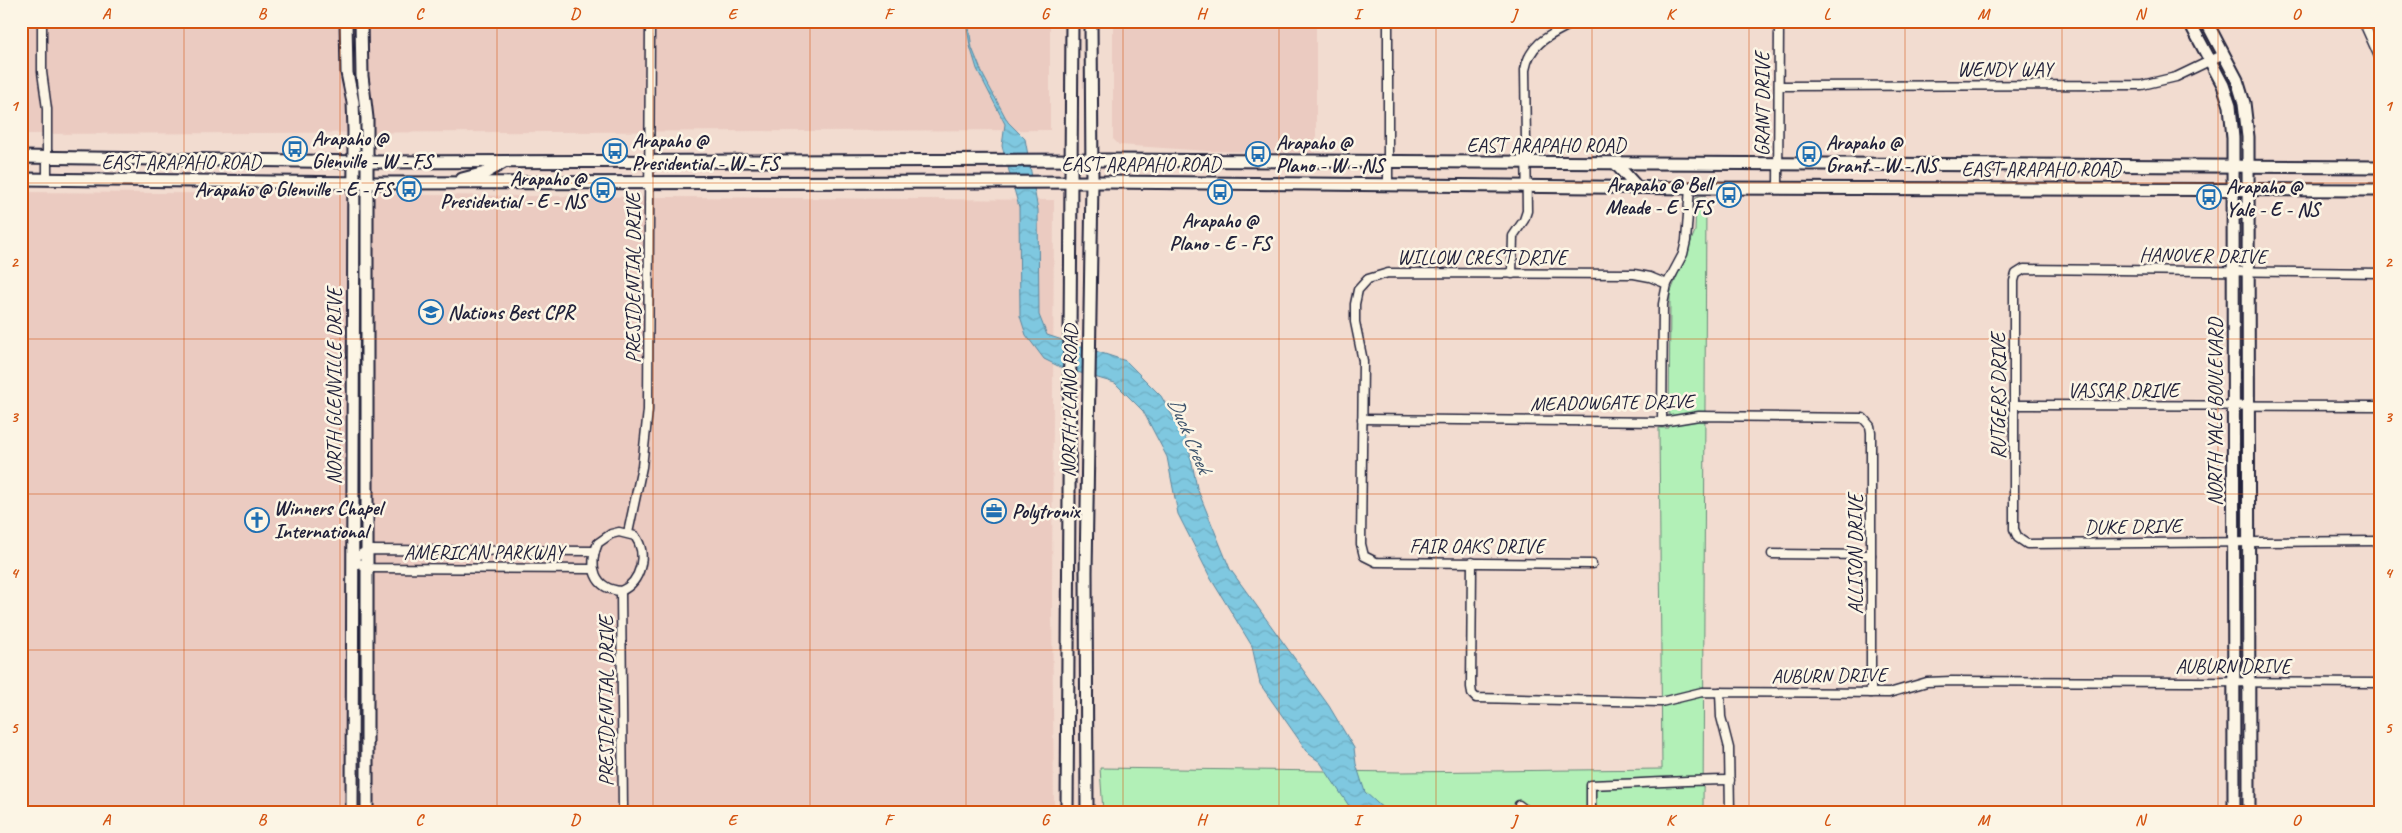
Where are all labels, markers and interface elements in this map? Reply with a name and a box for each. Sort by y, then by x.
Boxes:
text: A [102,4,112,24]
text: B [258,4,268,24]
text: C [415,4,425,24]
text: D [570,4,581,24]
text: E [728,4,739,24]
text: F [884,4,895,24]
text: G [1041,4,1051,24]
text: H [1196,4,1208,24]
text: I [1354,4,1364,24]
text: J [1510,4,1519,24]
text: K [1666,4,1678,24]
text: L [1824,4,1832,24]
text: M [1977,4,1991,24]
text: N [2135,4,2148,24]
text: O [2292,4,2302,24]
street label: GRANT DRIVE [1750,49,1775,156]
street label: WENDY WAY [1957,57,2056,82]
text: 1 [10,96,19,116]
text: 1 [2384,96,2393,116]
place label: Arapaho @ Glenville - W - FS [312,126,435,174]
place label: Arapaho @ Presidential - W - FS [632,128,781,176]
place label: Arapaho @ Plano - W - NS [1276,130,1387,178]
place label: Arapaho @ Grant - W - NS [1826,130,1940,178]
street label: EAST ARAPAHO ROAD [1466,133,1627,158]
bus stop icon: Arapaho @ Glenville - W - FS [282,136,308,162]
bus stop icon: Arapaho @ Presidential - W - FS [602,138,628,164]
bus stop icon: Arapaho @ Plano - W - NS [1245,141,1271,167]
bus stop icon: Arapaho @ Grant - W - NS [1796,141,1822,167]
street label: EAST ARAPAHO ROAD [101,150,262,175]
street label: EAST ARAPAHO ROAD [1061,152,1222,177]
street label: EAST ARAPAHO ROAD [1961,157,2122,182]
place label: Arapaho @ Presidential - E - NS [440,166,589,214]
place label: Arapaho @ Bell Meade - E - FS [1606,172,1715,220]
place label: Arapaho @ Yale - E - NS [2226,174,2322,222]
bus stop icon: Arapaho @ Glenville - E - FS [396,176,422,202]
place label: Arapaho @ Glenville - E - FS [195,177,395,202]
bus stop icon: Arapaho @ Presidential - E - NS [590,177,616,203]
bus stop icon: Arapaho @ Plano - E - FS [1207,179,1233,205]
bus stop icon: Arapaho @ Bell Meade - E - FS [1716,182,1742,208]
bus stop icon: Arapaho @ Yale - E - NS [2196,184,2222,210]
street label: PRESIDENTIAL DRIVE [621,190,646,363]
place label: Arapaho @ Plano - E - FS [1170,208,1273,256]
street label: HANOVER DRIVE [2139,242,2270,269]
street label: WILLOW CREST DRIVE [1397,245,1570,270]
text: 2 [10,252,19,272]
text: 2 [2384,252,2393,272]
street label: NORTH GLENVILLE DRIVE [322,285,347,484]
school or university icon: Nations Best CPR [418,299,444,325]
place label: Nations Best CPR [448,300,577,325]
street label: NORTH YALE BOULEVARD [2203,316,2228,506]
street label: NORTH PLANO ROAD [1056,322,1083,478]
street label: RUTGERS DRIVE [1986,330,2011,459]
street label: VASSAR DRIVE [2067,378,2181,403]
street label: MEADOWGATE DRIVE [1530,389,1697,416]
water label: Duck Creek [1163,394,1219,480]
text: 3 [10,407,19,427]
text: 3 [2384,407,2393,427]
street label: ALLISON DRIVE [1843,491,1868,614]
place label: Winners Chapel International [274,496,387,544]
office icon: Polytronix [981,498,1007,524]
place label: Polytronix [1012,499,1082,525]
church icon: Winners Chapel International [244,507,270,533]
street label: DUKE DRIVE [2084,513,2184,540]
street label: FAIR OAKS DRIVE [1410,534,1547,559]
street label: AMERICAN PARKWAY [404,540,567,565]
text: 4 [10,563,19,583]
text: 4 [2384,563,2393,583]
street label: PRESIDENTIAL DRIVE [594,613,619,786]
street label: AUBURN DRIVE [2175,654,2294,679]
street label: AUBURN DRIVE [1771,662,1890,689]
text: 5 [11,718,20,738]
text: 5 [2385,718,2394,738]
text: A [102,810,112,830]
text: B [258,810,268,830]
text: C [415,810,425,830]
text: D [570,810,581,830]
text: E [728,810,739,830]
text: F [884,810,895,830]
text: G [1041,810,1051,830]
text: H [1196,810,1208,830]
text: I [1354,810,1364,830]
text: J [1510,810,1519,830]
text: K [1666,810,1678,830]
text: L [1824,810,1832,830]
text: M [1977,810,1991,830]
text: N [2135,810,2148,830]
text: O [2292,810,2302,830]

